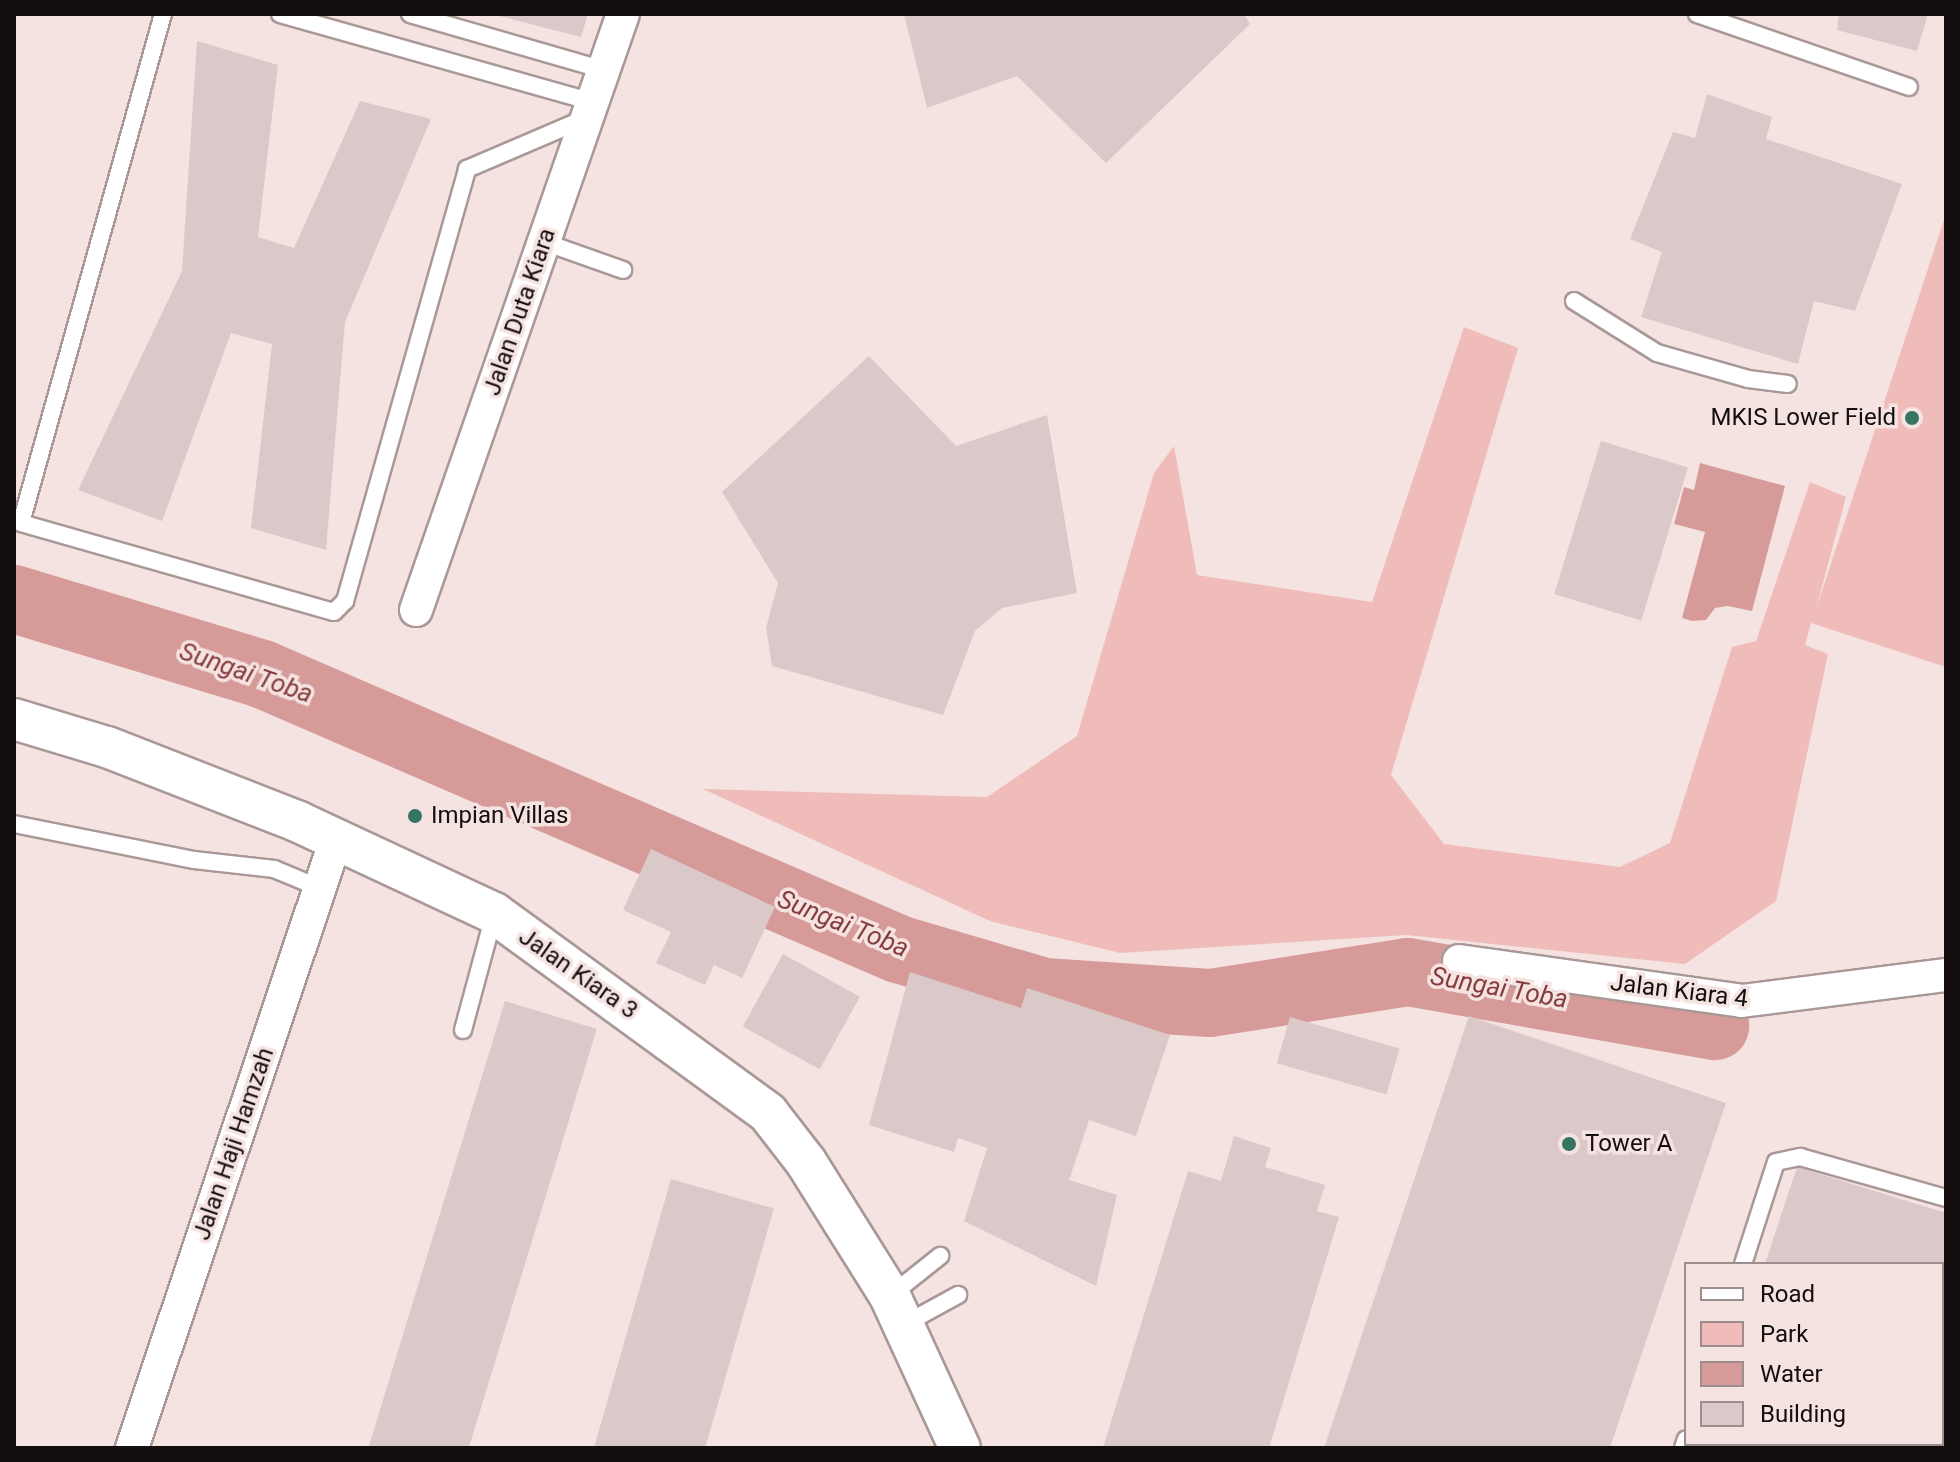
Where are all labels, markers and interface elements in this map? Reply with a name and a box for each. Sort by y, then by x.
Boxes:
street label: Jalan Duta Kiara [478,225,562,399]
place label: MKIS Lower Field [1711,404,1896,432]
marker: MKIS Lower Field [1903,409,1921,427]
water label: Sungai Toba [175,636,317,710]
place label: Impian Villas [431,802,568,830]
marker: Impian Villas [406,807,424,825]
water label: Sungai Toba [773,883,913,965]
street label: Jalan Kiara 3 [513,922,643,1026]
water label: Sungai Toba [1428,961,1570,1015]
street label: Jalan Kiara 4 [1609,968,1749,1014]
street label: Jalan Haji Hamzah [188,1044,280,1244]
place label: Tower A [1585,1130,1672,1158]
marker: Tower A [1560,1135,1578,1153]
legend [1684,1262,1944,1446]
text: Road [1760,1280,1815,1308]
text: Park [1760,1320,1808,1348]
text: Water [1760,1360,1823,1388]
text: Building [1760,1400,1846,1428]

